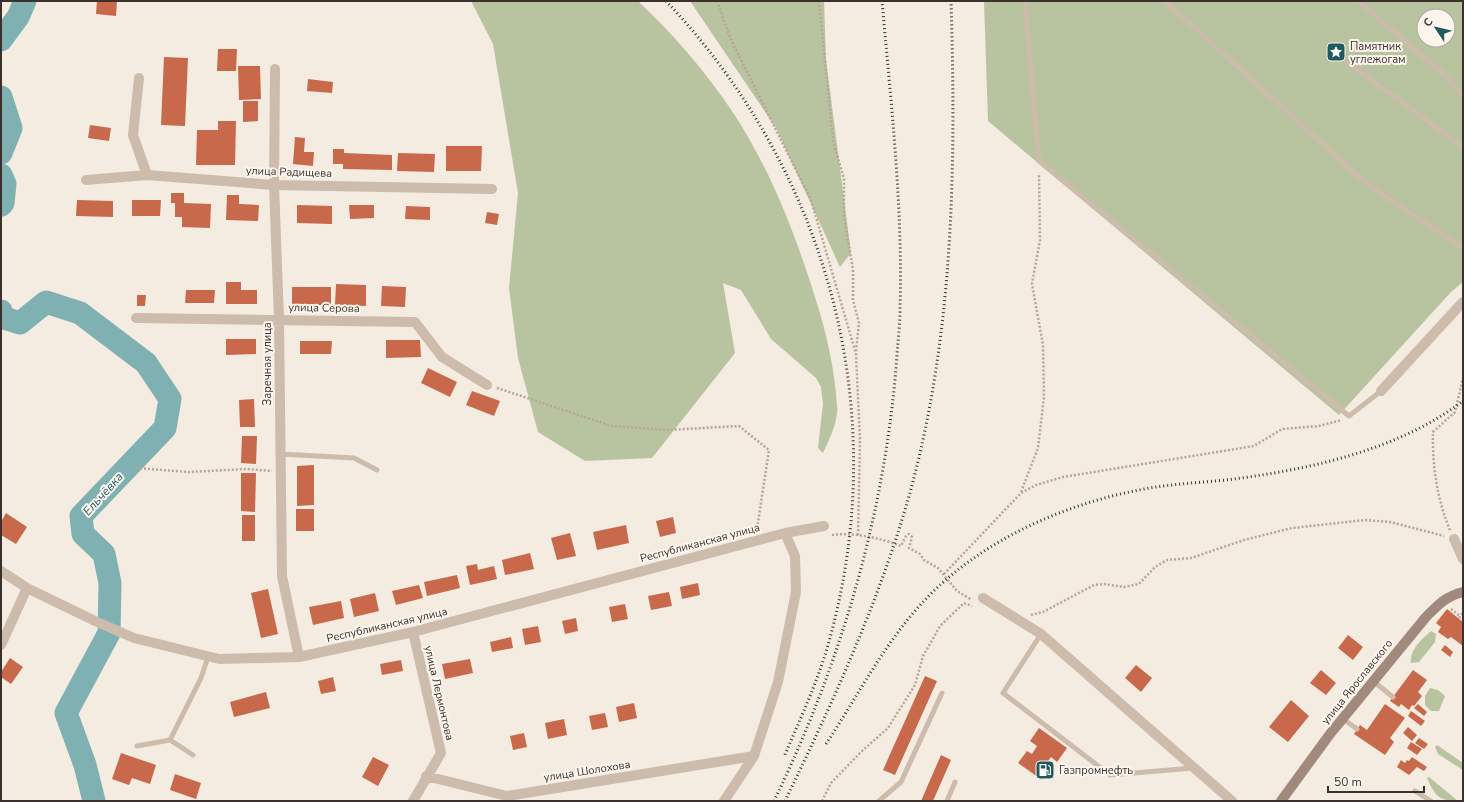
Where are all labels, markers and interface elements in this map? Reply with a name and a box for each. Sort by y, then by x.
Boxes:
north arrow [1416,8,1456,48]
text: С [1420,15,1437,30]
place label: Памятник углежогам [1350,39,1405,67]
place icon: Памятник углежогам [1325,41,1347,63]
street label: улица Радищева [246,163,332,181]
street label: улица Серова [288,300,360,316]
street label: Заречная улица [260,322,275,406]
water label: Ельчёвка [79,469,127,519]
street label: Республиканская улица [638,520,762,566]
street label: Республиканская улица [325,604,449,646]
street label: улица Ярославского [1318,636,1396,728]
street label: улица Лермонтова [421,644,457,742]
street label: улица Шолохова [543,757,631,785]
fuel station icon: Газпромнефть [1034,759,1056,781]
place label: Газпромнефть [1059,763,1133,778]
scale bar [1328,768,1424,794]
text: 50 m [1334,774,1362,790]

